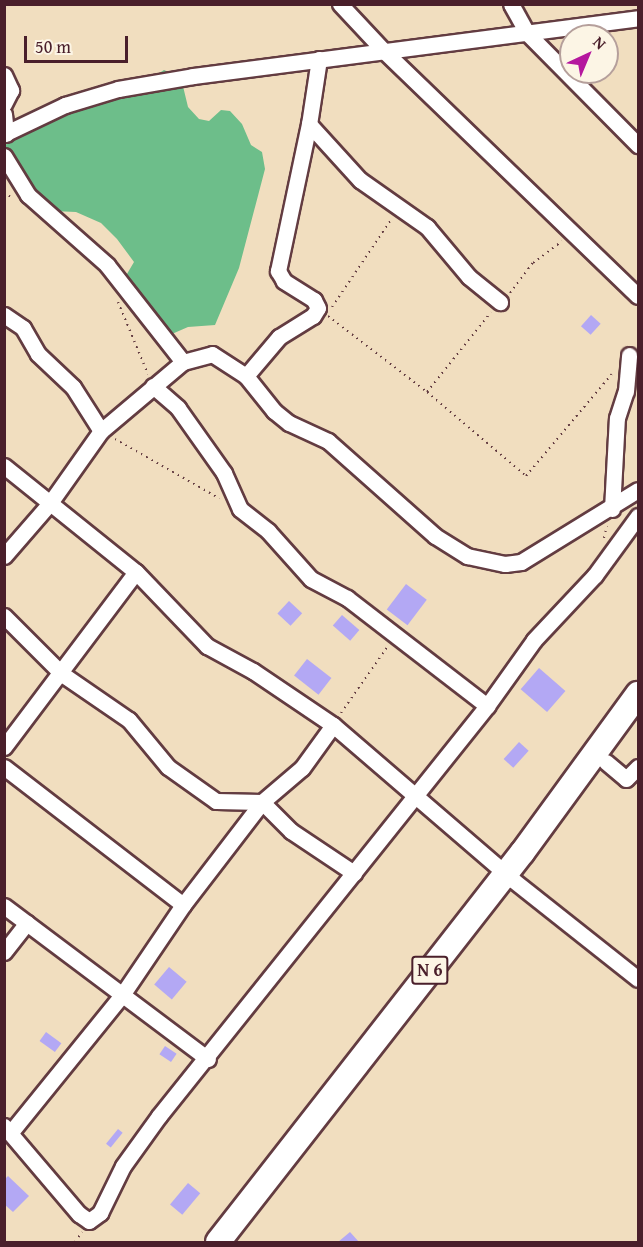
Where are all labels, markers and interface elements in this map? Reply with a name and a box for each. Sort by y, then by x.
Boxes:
scale bar [27,24,130,62]
north arrow [559,24,619,84]
text: N [588,30,612,55]
text: 50 m [35,33,71,60]
road number: N 6 [410,955,450,985]

